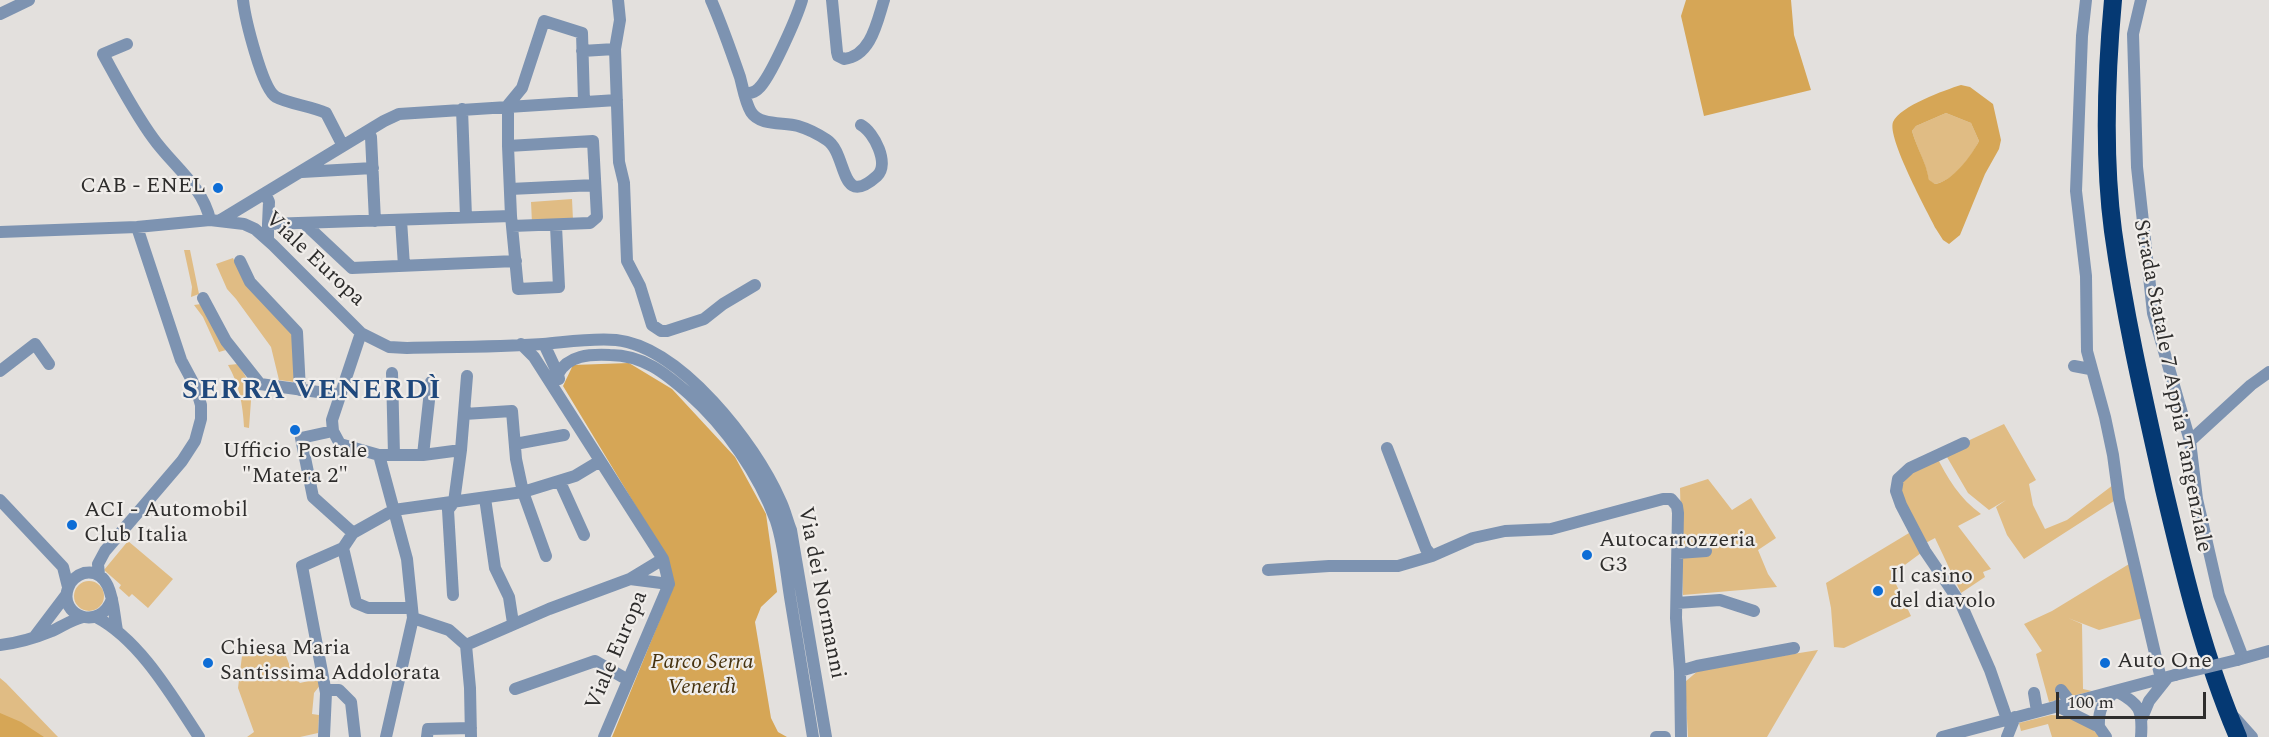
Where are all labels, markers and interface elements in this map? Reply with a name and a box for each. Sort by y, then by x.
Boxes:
place label: CAB - ENEL [80,175,206,201]
marker: CAB - ENEL [211,181,225,195]
street label: Viale Europa [259,207,369,313]
street label: Strada Statale 7 Appia Tangenziale [2126,217,2216,555]
district label: SERRA VENERDÌ [182,376,442,410]
marker: Ufficio Postale "Matera 2" [288,423,302,437]
place label: Ufficio Postale "Matera 2" [223,440,367,492]
place label: ACI - Automobil Club Italia [84,499,248,550]
street label: Via dei Normanni [790,505,850,681]
marker: ACI - Automobil Club Italia [65,518,79,532]
place label: Autocarrozzeria G3 [1599,529,1756,580]
marker: Autocarrozzeria G3 [1580,548,1594,562]
place label: Il casino del diavolo [1890,565,1996,616]
marker: Il casino del diavolo [1871,584,1885,598]
street label: Viale Europa [581,587,655,715]
place label: Chiesa Maria Santissima Addolorata [220,637,440,688]
place label: Auto One [2117,650,2212,676]
park label: Parco Serra Venerdì [650,651,754,702]
marker: Chiesa Maria Santissima Addolorata [201,656,215,670]
marker: Auto One [2098,656,2112,670]
scale bar [2059,680,2209,718]
text: 100 m [2067,689,2114,716]

